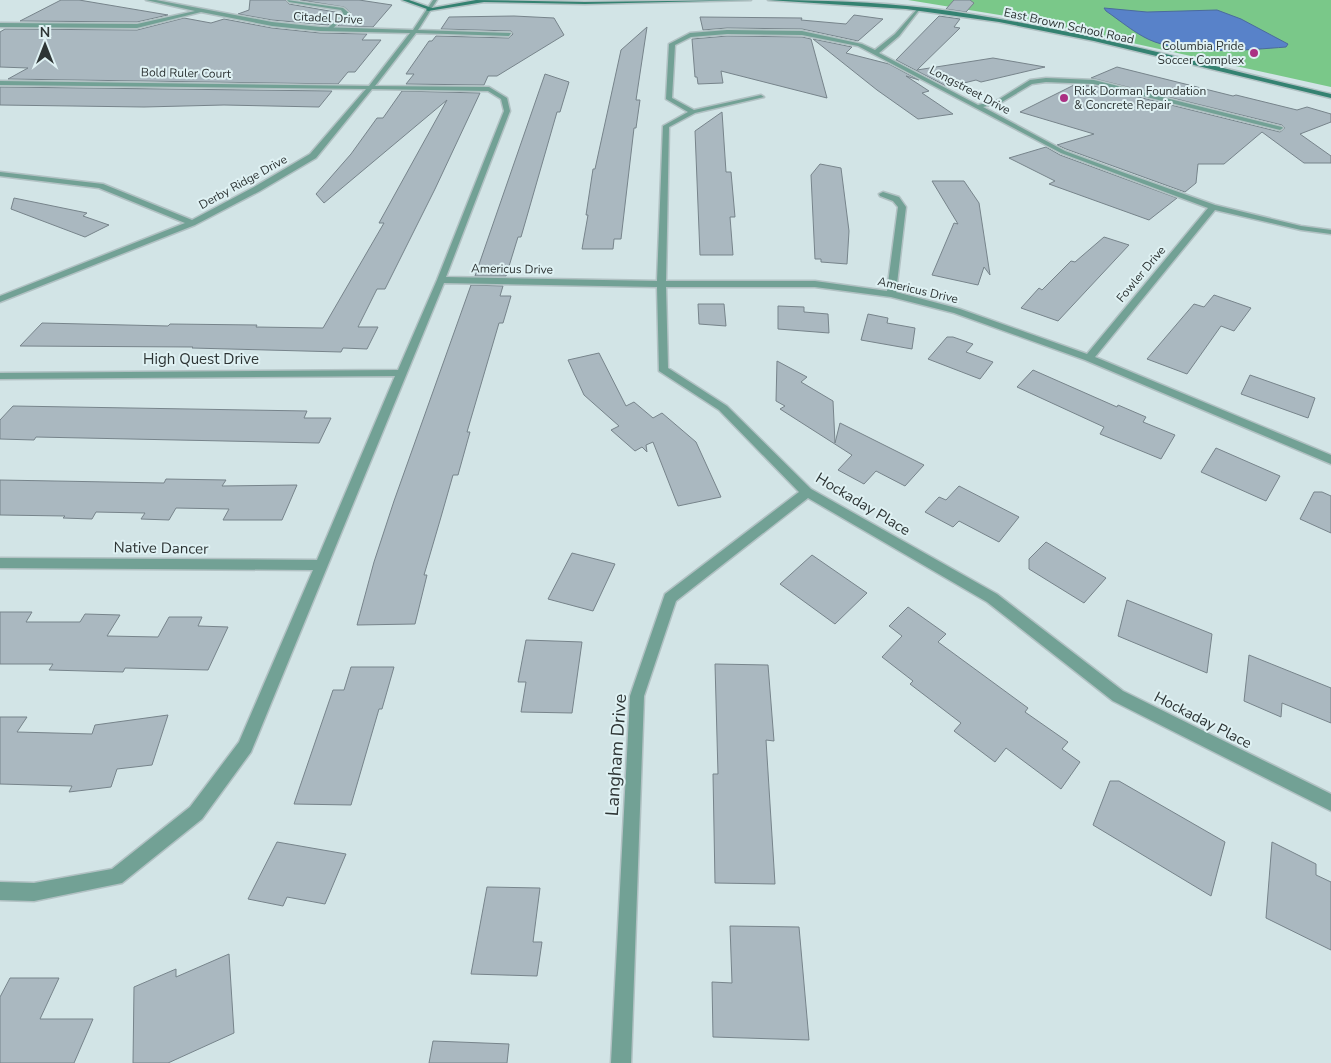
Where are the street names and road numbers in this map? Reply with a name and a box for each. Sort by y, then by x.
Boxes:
street label: East Brown School Road [1002,4,1136,48]
street label: Citadel Drive [293,8,363,28]
street label: Longstreet Drive [927,62,1013,118]
street label: Bold Ruler Court [141,64,232,82]
street label: Derby Ridge Drive [196,151,290,213]
street label: Fowler Drive [1113,243,1169,305]
street label: Americus Drive [471,260,553,278]
street label: Americus Drive [876,273,960,307]
street label: High Quest Drive [143,349,259,369]
street label: Hockaday Place [812,468,914,540]
street label: Native Dancer [113,537,209,559]
street label: Hockaday Place [1151,687,1255,753]
street label: Langham Drive [600,693,632,817]

